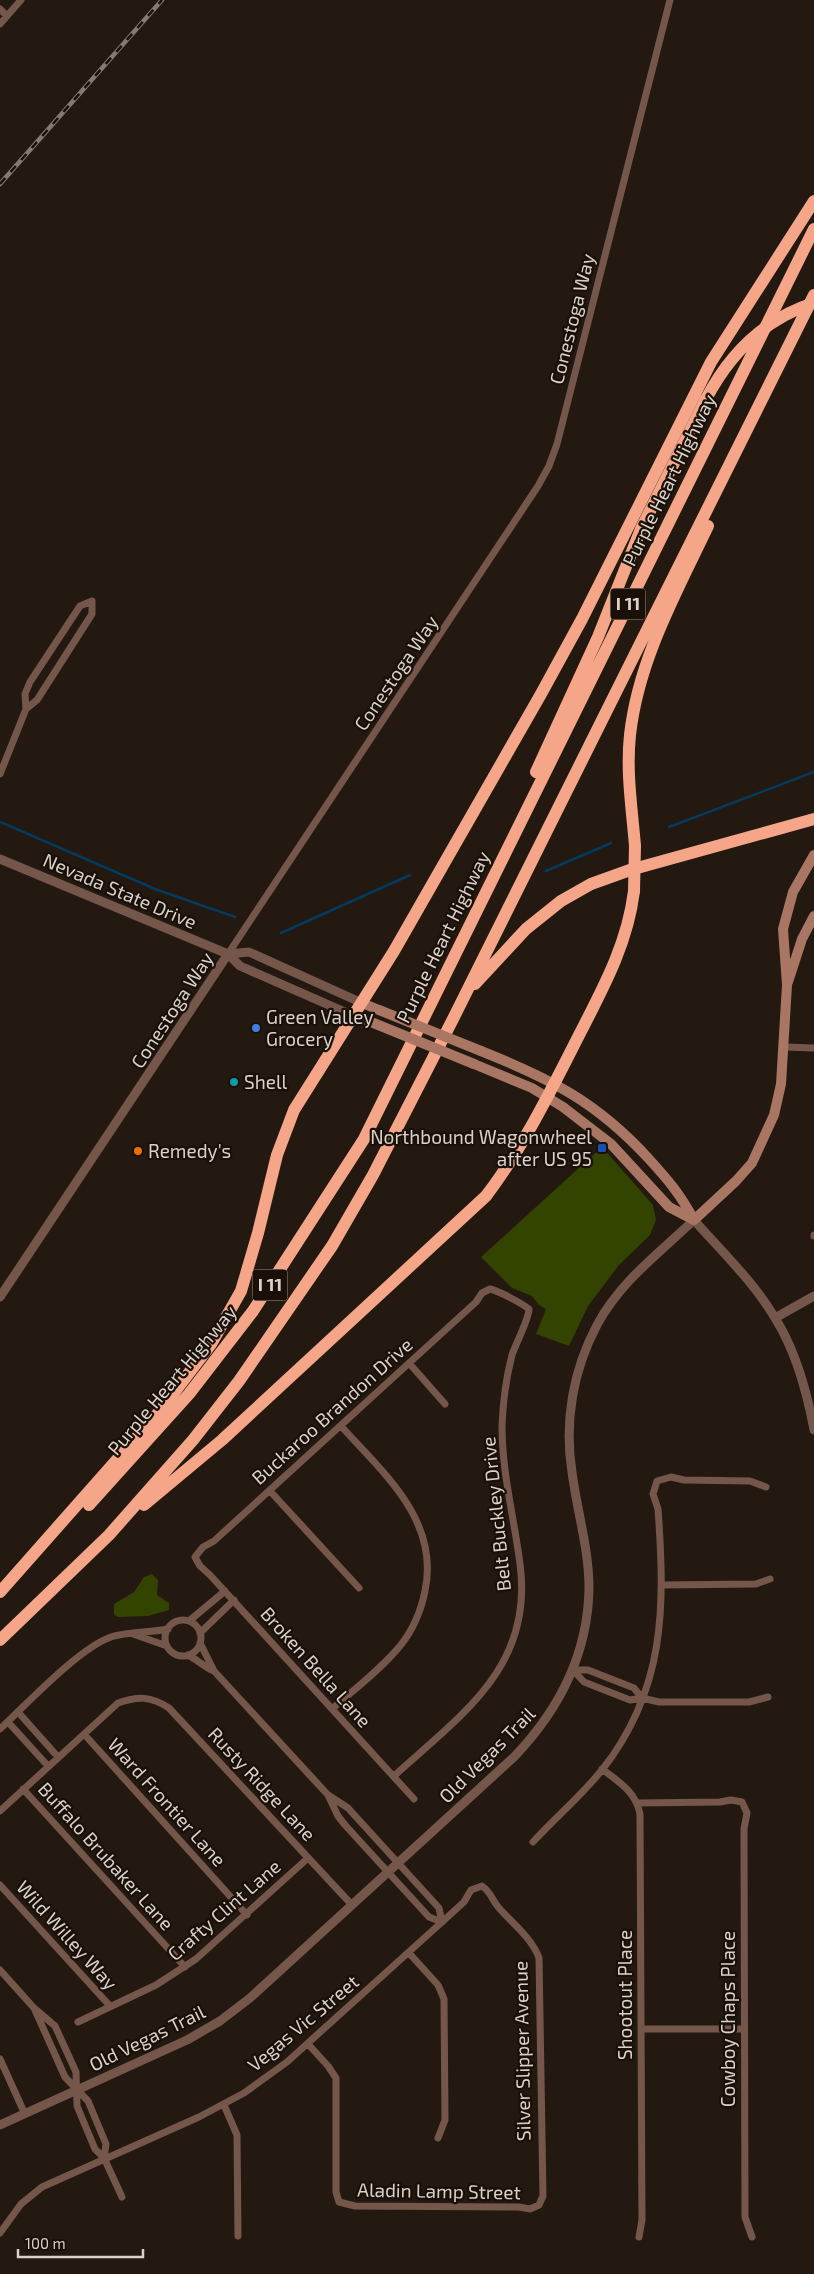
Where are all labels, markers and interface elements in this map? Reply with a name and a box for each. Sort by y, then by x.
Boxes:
street label: Conestoga Way [544,251,599,387]
street label: Purple Heart Highway [617,390,720,569]
road number: I 11 [610,588,646,620]
street label: Conestoga Way [349,611,443,735]
street label: Purple Heart Highway [391,847,494,1026]
street label: Nevada State Drive [40,848,200,933]
street label: Conestoga Way [126,947,218,1072]
place label: Green Valley Grocery [266,1005,373,1050]
marker: Green Valley Grocery [250,1022,262,1034]
place label: Shell [244,1070,288,1093]
marker: Shell [228,1076,240,1088]
place label: Northbound Wagonwheel after US 95 [370,1125,592,1170]
place label: Remedy's [148,1139,231,1162]
marker: Northbound Wagonwheel after US 95 [596,1142,608,1154]
marker: Remedy's [132,1145,144,1157]
road number: I 11 [252,1270,288,1300]
street label: Purple Heart Highway [102,1300,241,1459]
street label: Buckaroo Brandon Drive [247,1332,417,1489]
street label: Belt Buckley Drive [476,1436,515,1592]
street label: Broken Bella Lane [256,1602,377,1732]
street label: Old Vegas Trail [434,1702,540,1807]
street label: Rusty Ridge Lane [204,1722,321,1845]
street label: Ward Frontier Lane [104,1733,231,1871]
street label: Buffalo Brubaker Lane [34,1777,179,1934]
street label: Crafty Clint Lane [162,1854,285,1965]
street label: Wild Willey Way [12,1875,123,1994]
street label: Shootout Place [613,1930,636,2060]
street label: Cowboy Chaps Place [716,1931,739,2107]
street label: Silver Slipper Avenue [508,1961,535,2141]
street label: Vegas Vic Street [242,1969,363,2076]
street label: Old Vegas Trail [85,1999,209,2076]
street label: Aladin Lamp Street [357,2178,521,2203]
scale bar [18,2226,142,2258]
text: 100 m [25,2234,66,2252]

